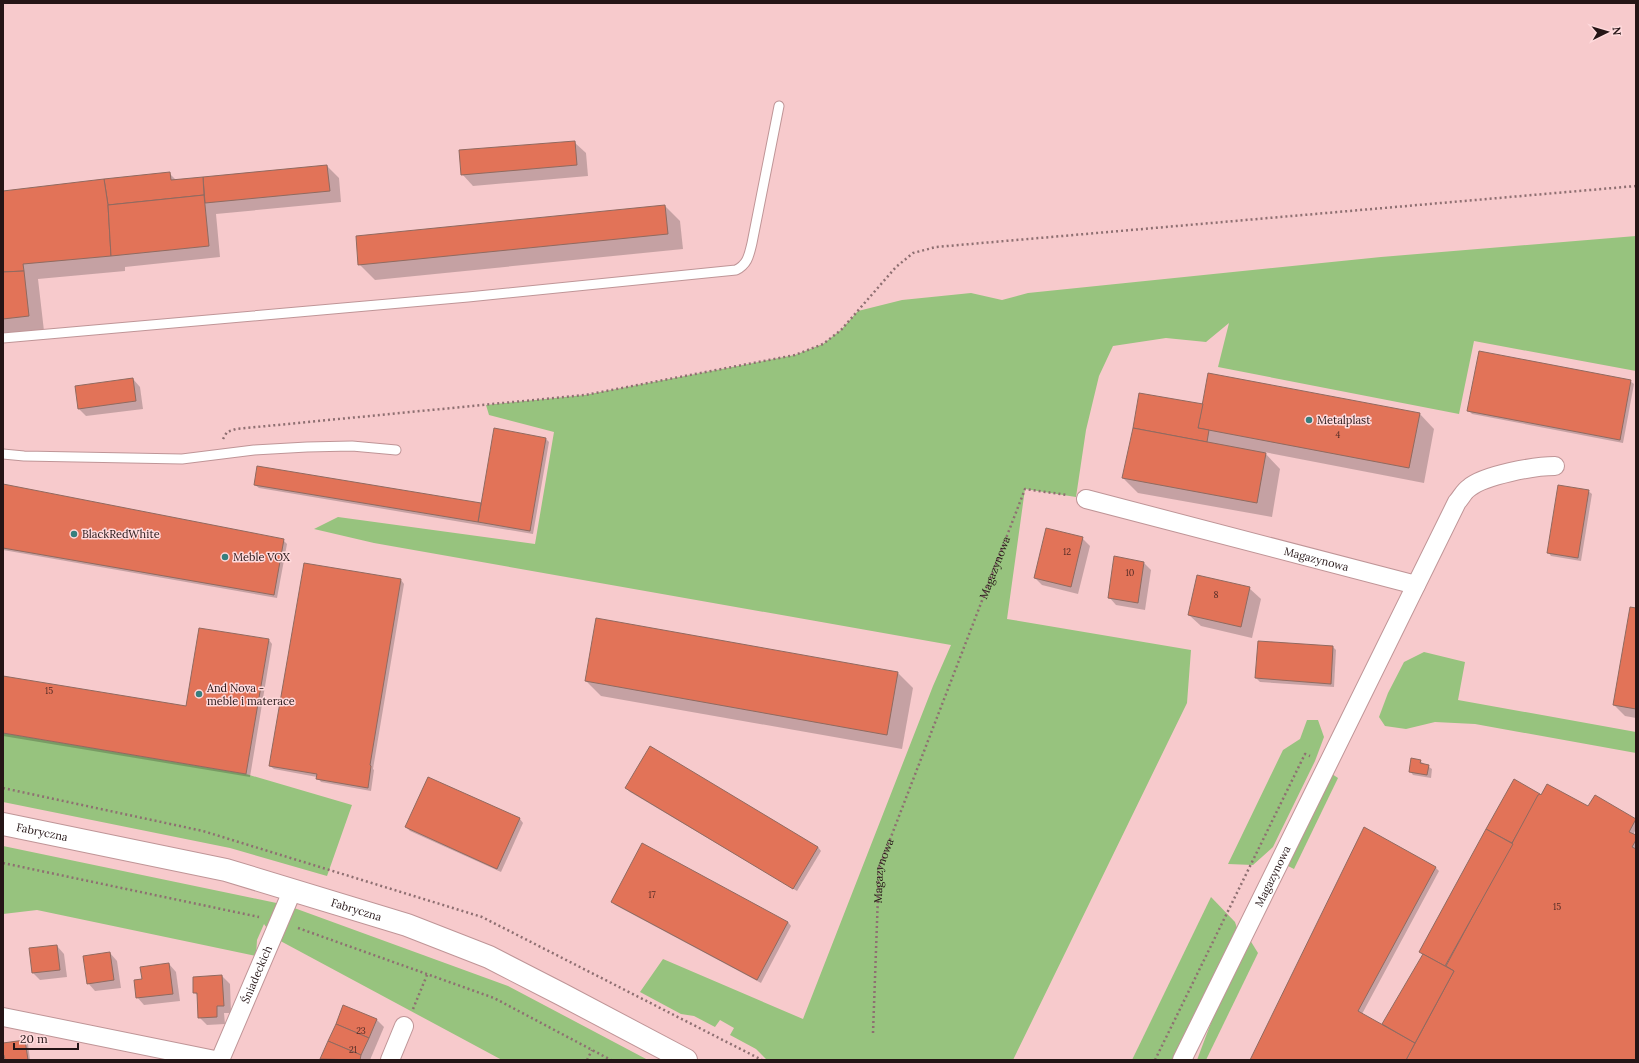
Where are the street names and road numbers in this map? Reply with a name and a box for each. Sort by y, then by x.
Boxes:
street label: Magazynowa [976,534,1013,601]
street label: Magazynowa [1282,544,1351,574]
street label: Fabryczna [15,820,69,844]
street label: Magazynowa [871,836,897,904]
street label: Magazynowa [1252,843,1294,909]
street label: Fabryczna [329,895,384,924]
street label: Śniadeckich [238,943,275,1005]

